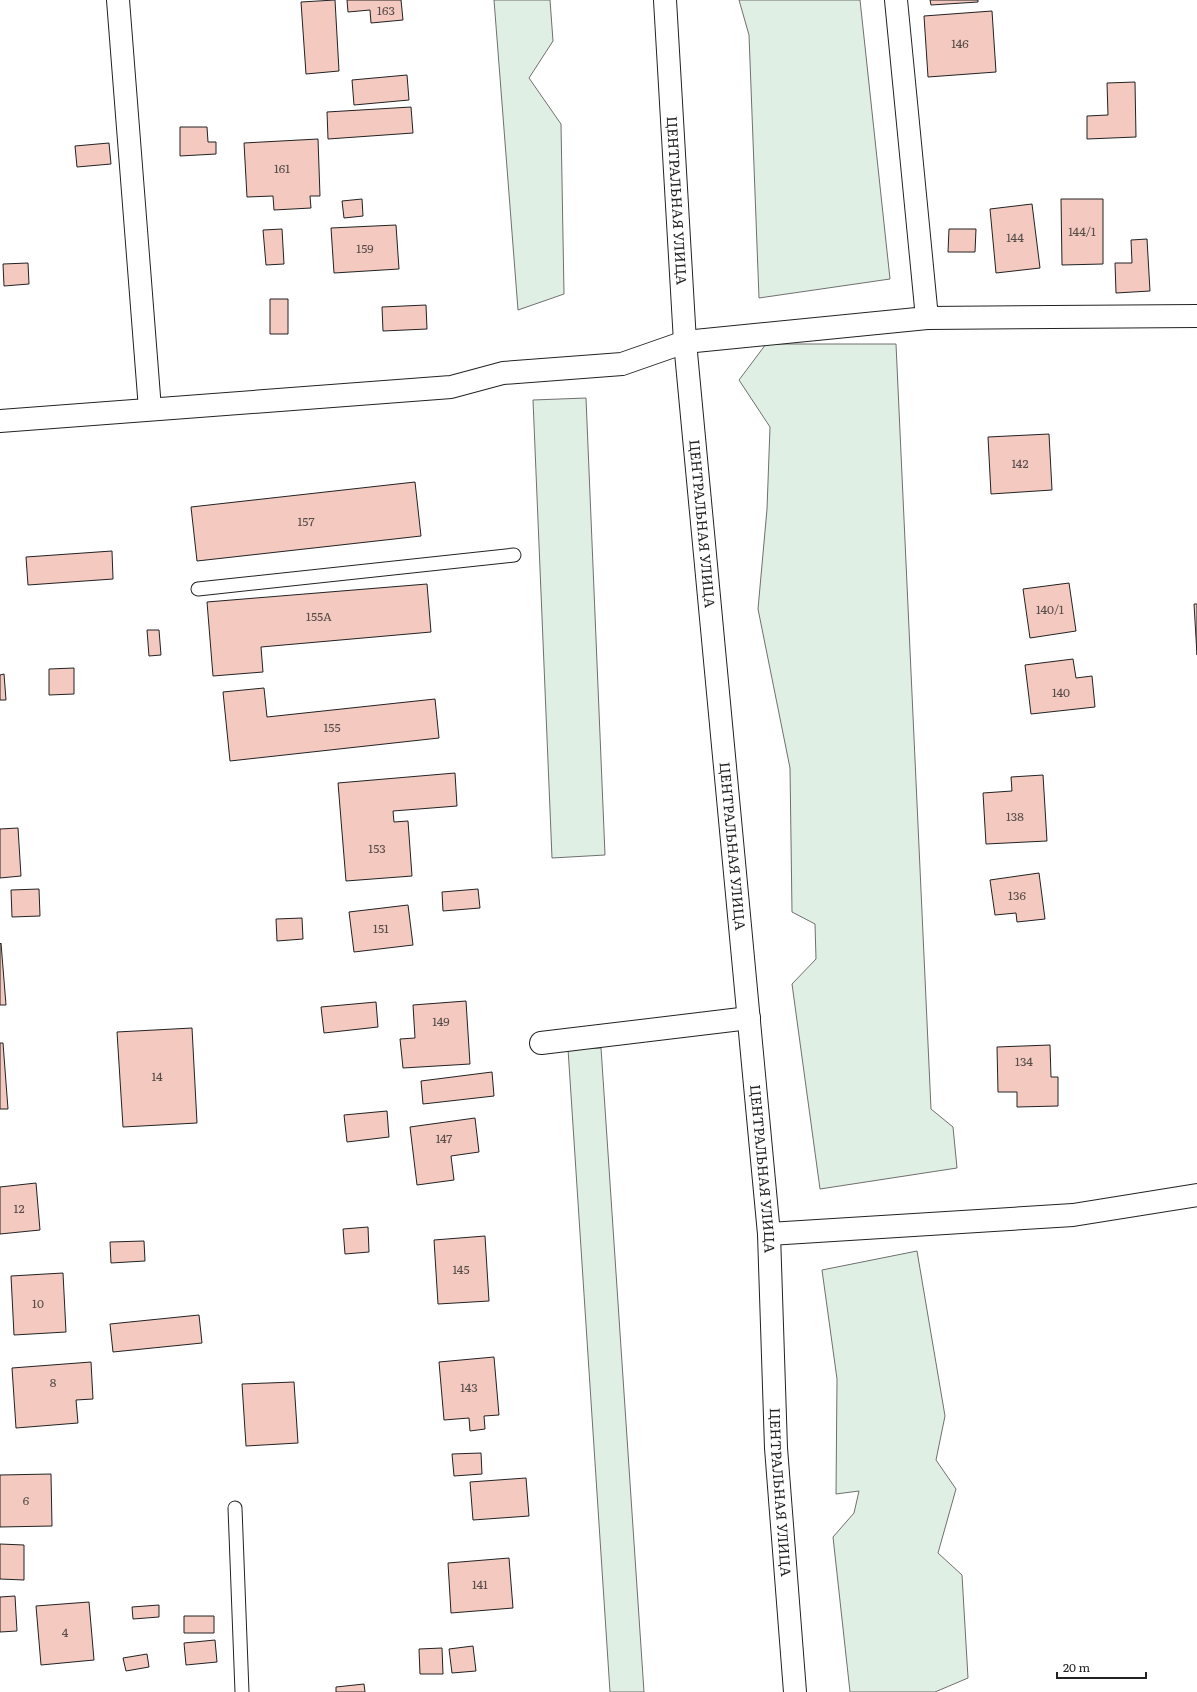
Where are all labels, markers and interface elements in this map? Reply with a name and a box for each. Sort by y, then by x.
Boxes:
house number: 163 [377,1,395,19]
house number: 146 [951,34,969,52]
street label: ЦЕНТРАЛЬНАЯ УЛИЦА [663,116,693,286]
house number: 161 [274,159,290,177]
house number: 144/1 [1068,222,1096,240]
house number: 144 [1006,228,1024,246]
house number: 159 [356,239,374,257]
street label: ЦЕНТРАЛЬНАЯ УЛИЦА [685,438,721,609]
house number: 142 [1011,454,1029,472]
house number: 157 [297,512,315,530]
house number: 140/1 [1036,600,1064,618]
house number: 155А [306,607,332,625]
house number: 140 [1052,683,1070,701]
house number: 155 [323,718,341,736]
street label: ЦЕНТРАЛЬНАЯ УЛИЦА [716,761,751,932]
house number: 138 [1006,807,1024,825]
house number: 153 [368,839,386,857]
house number: 136 [1008,886,1026,904]
house number: 151 [373,919,389,937]
house number: 149 [432,1012,450,1030]
house number: 134 [1015,1052,1033,1070]
house number: 14 [151,1067,163,1085]
street label: ЦЕНТРАЛЬНАЯ УЛИЦА [746,1084,781,1254]
house number: 147 [436,1129,452,1147]
house number: 12 [14,1199,24,1217]
house number: 145 [452,1260,470,1278]
house number: 10 [32,1294,44,1312]
house number: 8 [50,1373,57,1391]
house number: 143 [460,1378,478,1396]
street label: ЦЕНТРАЛЬНАЯ УЛИЦА [766,1407,797,1578]
house number: 6 [23,1491,30,1509]
house number: 141 [472,1575,488,1593]
house number: 4 [62,1623,69,1641]
scale bar [1057,1654,1146,1680]
text: 20 m [1063,1658,1090,1676]

